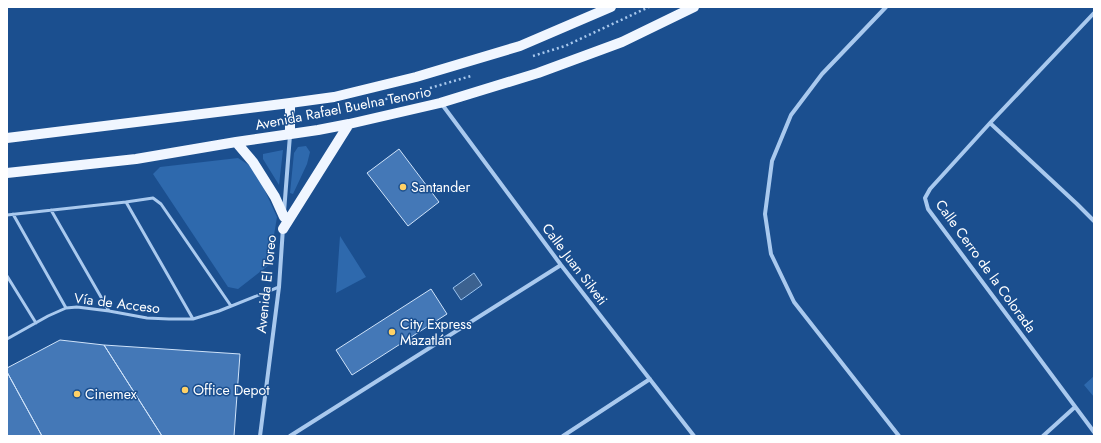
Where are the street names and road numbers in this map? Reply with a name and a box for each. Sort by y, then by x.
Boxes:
street label: Avenida Rafael Buelna Tenorio [253,81,433,135]
street label: Calle Cerro de la Colorada [931,195,1041,337]
street label: Calle Juan Silveti [538,219,612,309]
street label: Avenida El Toreo [251,233,281,334]
street label: Vía de Acceso [73,288,161,318]

